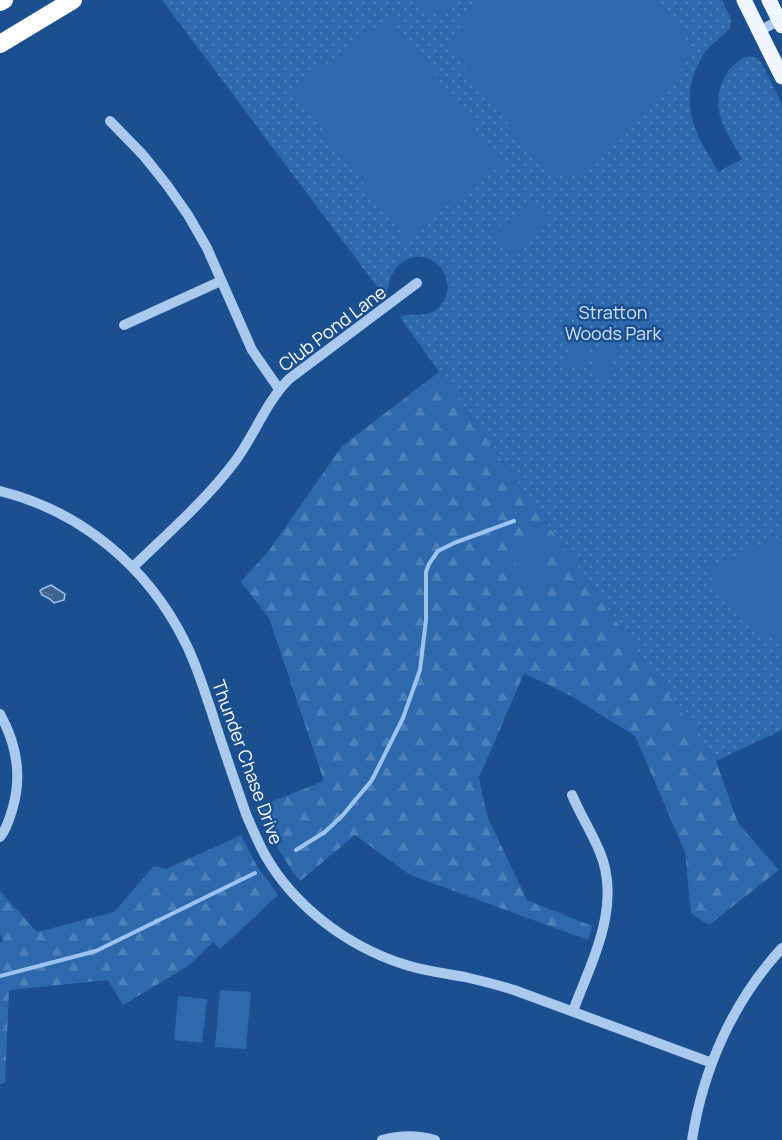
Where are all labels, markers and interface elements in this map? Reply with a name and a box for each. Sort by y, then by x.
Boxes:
street label: Club Pond Lane [273,280,391,376]
park label: Stratton Woods Park [565,300,662,345]
street label: Thunder Chase Drive [207,676,289,848]

